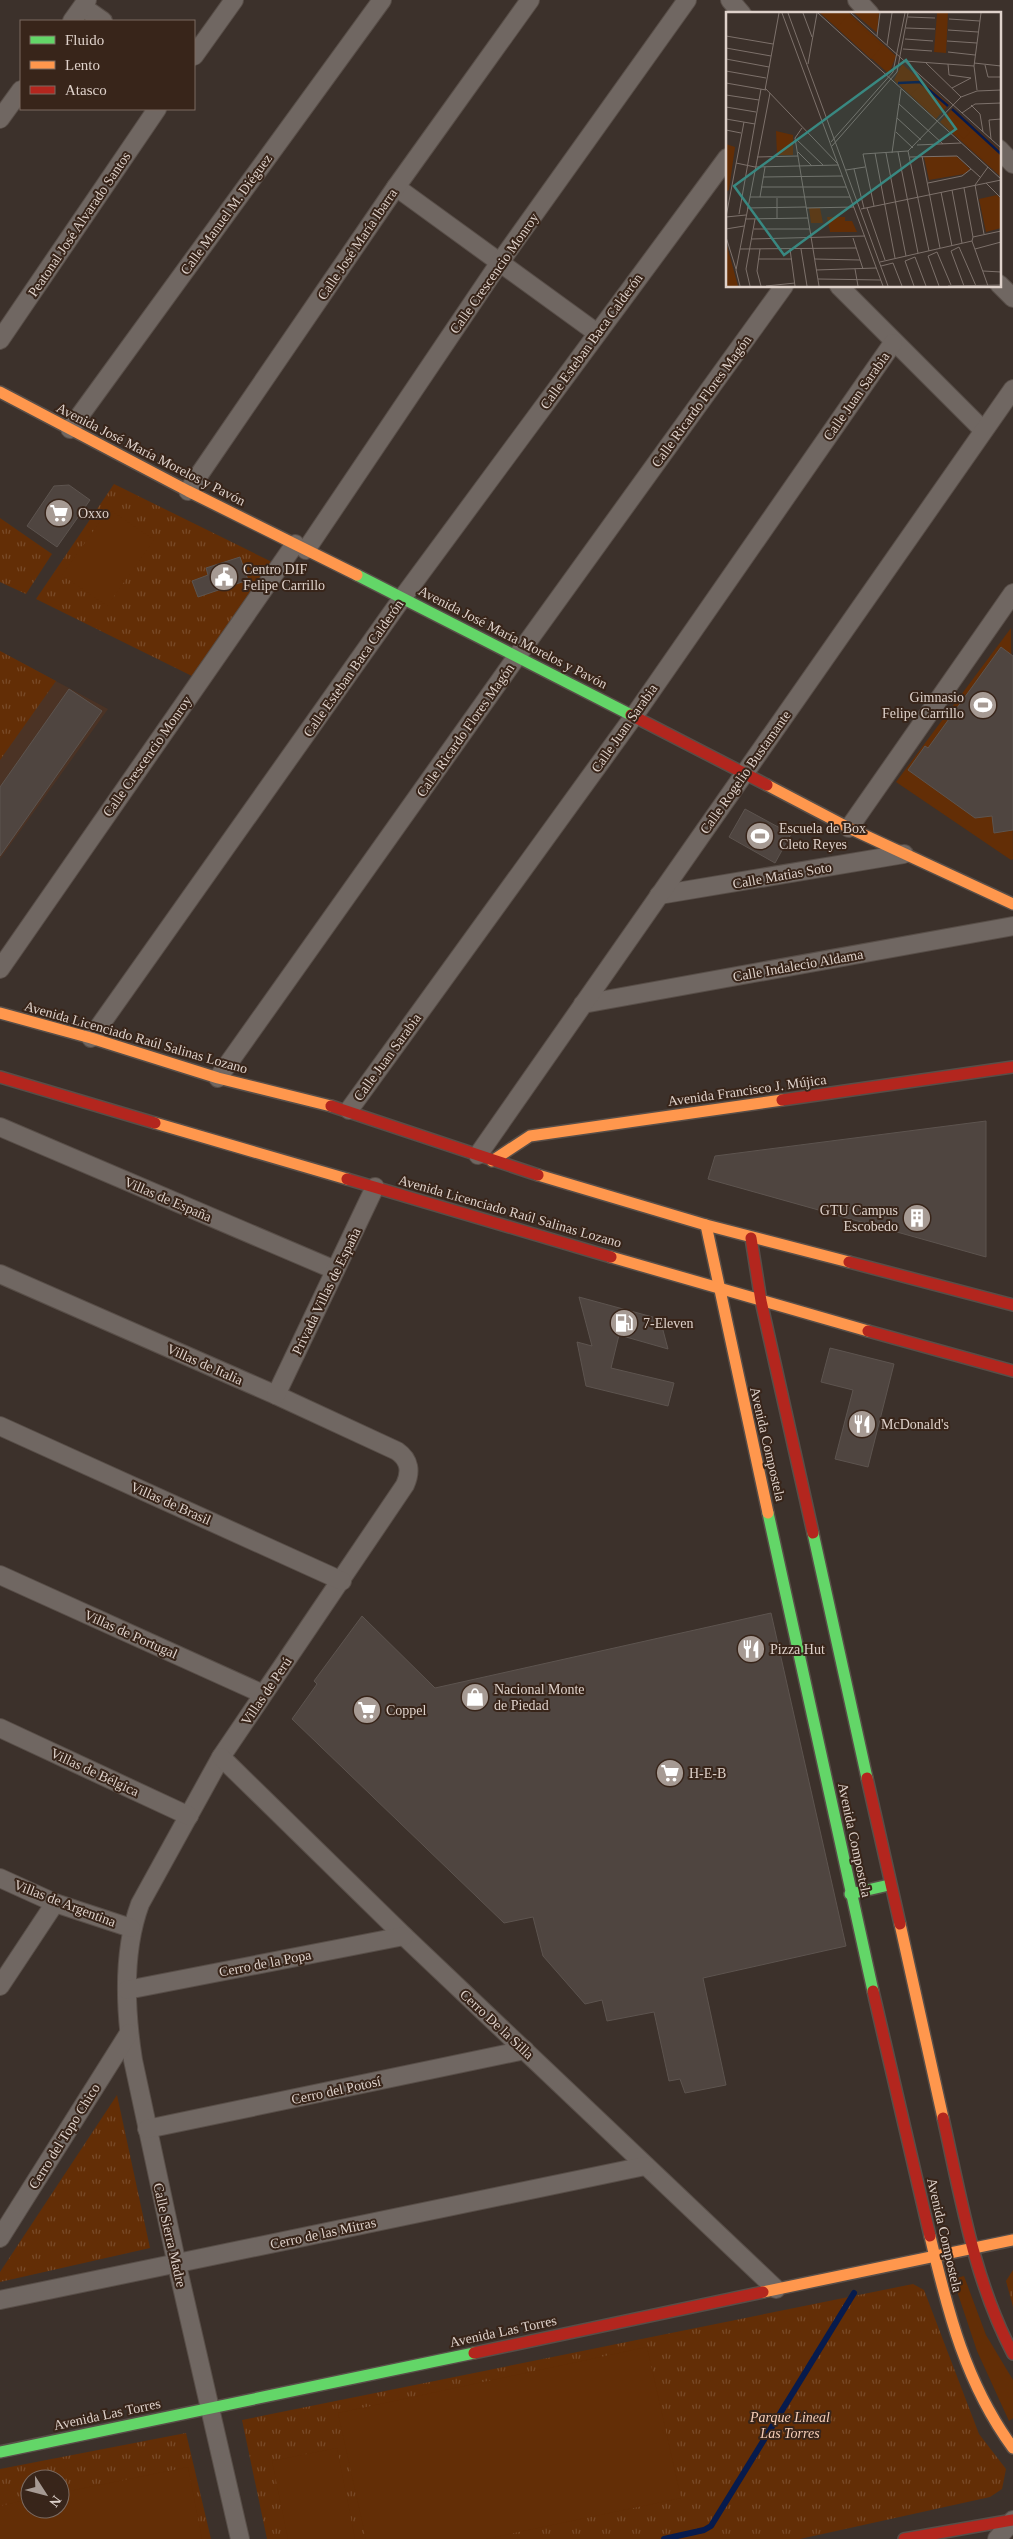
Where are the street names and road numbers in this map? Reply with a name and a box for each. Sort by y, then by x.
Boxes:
street label: Peatonal José Alvarado Santos [25,149,134,300]
street label: Calle Manuel M. Diéguez [178,151,275,278]
street label: Calle José María Ibarra [315,185,401,303]
street label: Calle Crescencio Monroy [447,210,542,337]
street label: Calle Esteban Baca Calderón [537,271,646,412]
street label: Calle Ricardo Flores Magón [649,333,754,470]
street label: Calle Juan Sarabia [820,349,893,443]
street label: Avenida José María Morelos y Pavón [54,400,248,509]
street label: Avenida José María Morelos y Pavón [416,583,610,692]
street label: Calle Esteban Baca Calderón [300,597,406,740]
street label: Calle Ricardo Flores Magón [414,661,517,800]
street label: Calle Juan Sarabia [588,681,661,775]
street label: Calle Crescencio Monroy [100,693,195,820]
street label: Calle Rogelio Bustamante [697,708,794,837]
street label: Calle Matias Soto [731,859,833,892]
street label: Calle Indalecio Aldama [732,946,865,984]
street label: Avenida Licenciado Raúl Salinas Lozano [23,998,249,1077]
street label: Calle Juan Sarabia [351,1010,425,1104]
street label: Avenida Francisco J. Mújica [667,1072,828,1109]
street label: Avenida Licenciado Raúl Salinas Lozano [397,1172,623,1251]
street label: Villas de España [122,1174,214,1225]
street label: Privada Villas de España [289,1225,364,1357]
street label: Villas de Italia [164,1341,246,1388]
street label: Avenida Compostela [747,1386,788,1503]
street label: Villas de Brasil [128,1479,213,1528]
street label: Villas de Portugal [82,1607,180,1662]
street label: Villas de Perú [238,1655,295,1728]
street label: Villas de Bélgica [48,1745,142,1800]
street label: Avenida Compostela [835,1781,874,1900]
street label: Villas de Argentina [12,1877,119,1930]
street label: Cerro de la Popa [218,1947,313,1980]
street label: Cerro De la Silla [457,1987,537,2063]
street label: Cerro del Potosí [290,2074,382,2107]
street label: Cerro del Topo Chico [26,2081,103,2192]
street label: Avenida Compostela [924,2177,965,2294]
street label: Calle Sierra Madre [150,2182,189,2289]
street label: Cerro de las Mitras [269,2215,377,2252]
street label: Avenida Las Torres [448,2313,558,2350]
street label: Avenida Las Torres [52,2396,162,2433]

